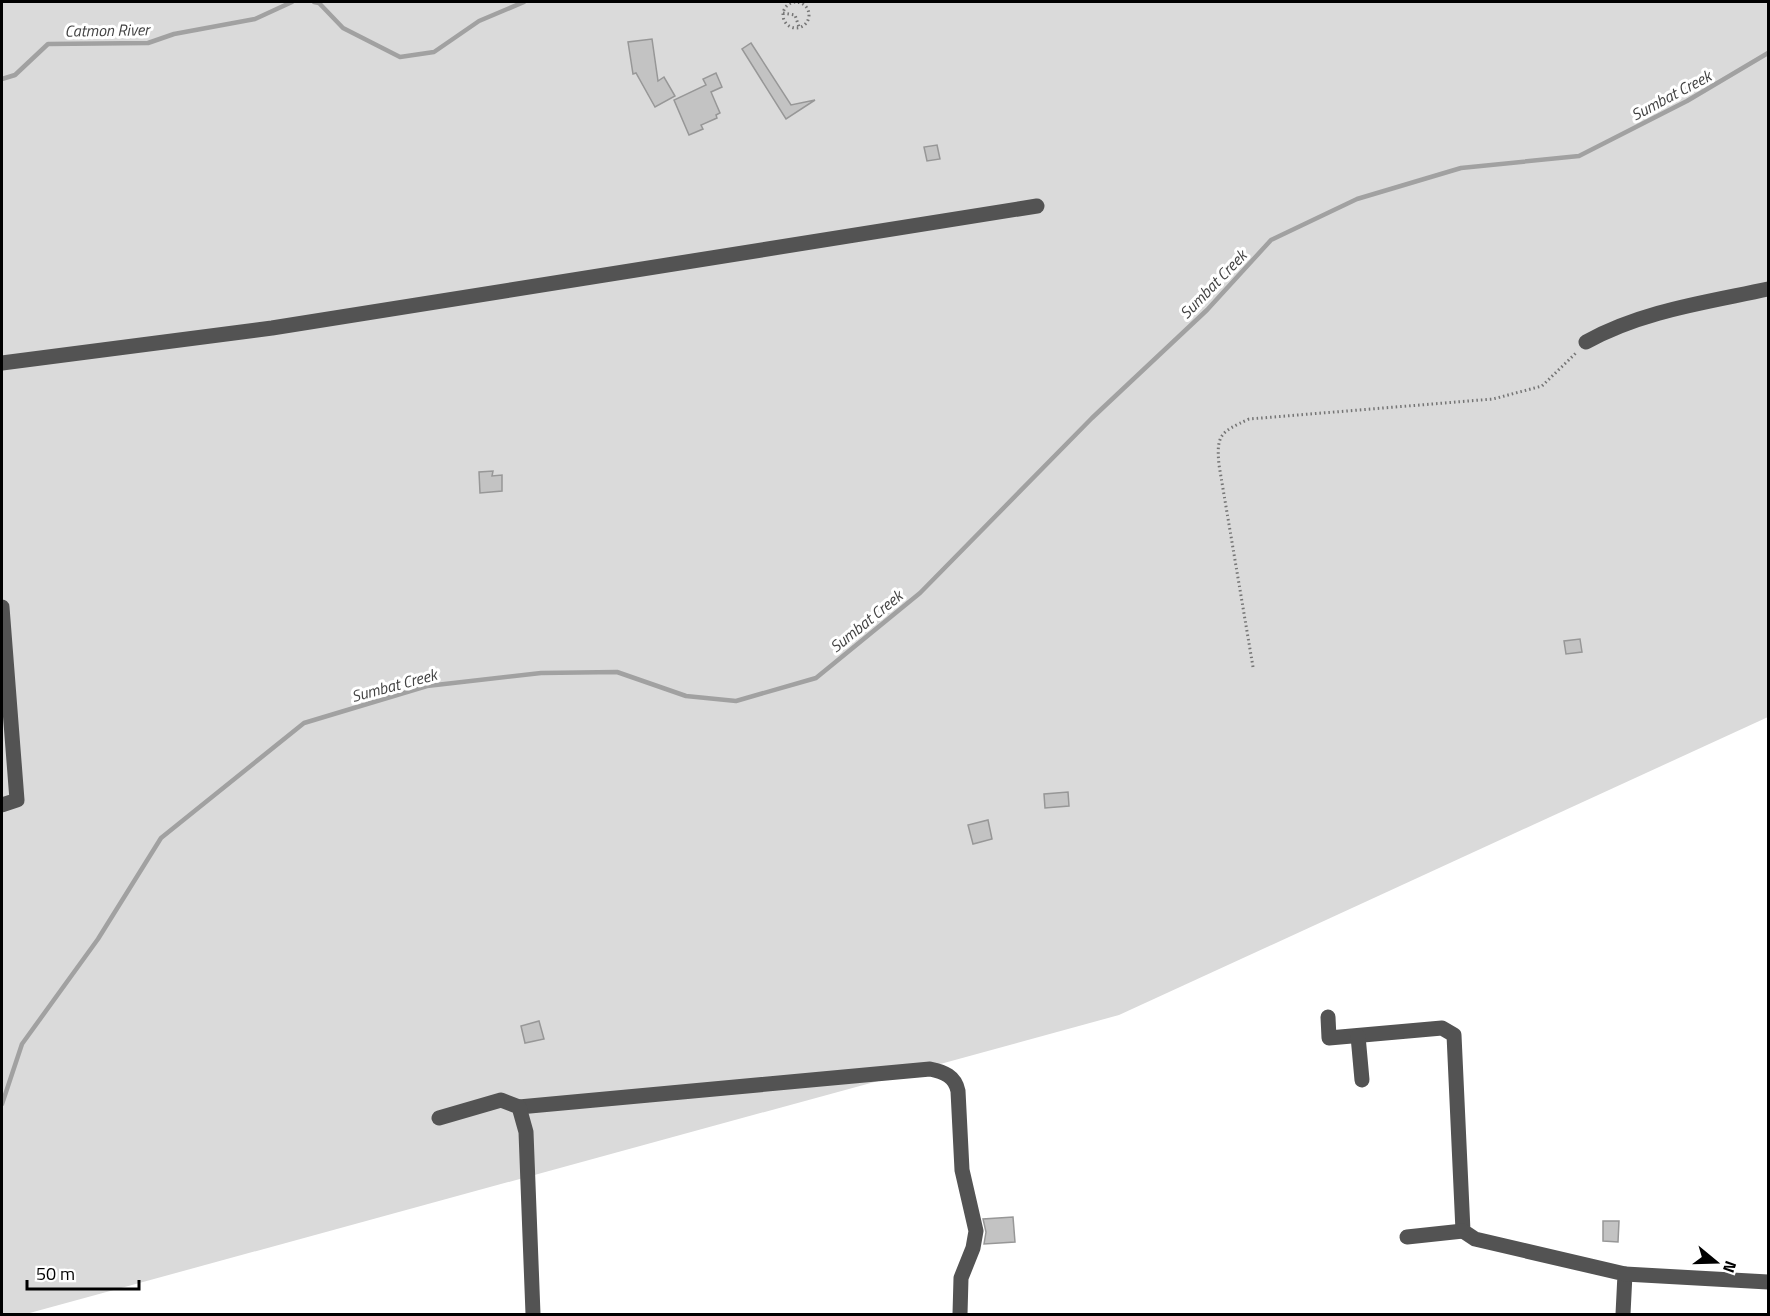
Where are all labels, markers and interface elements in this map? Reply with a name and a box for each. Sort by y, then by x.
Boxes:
water label: Catmon River [64,17,151,43]
water label: Sumbat Creek [1627,63,1717,126]
water label: Sumbat Creek [1174,243,1253,324]
water label: Sumbat Creek [824,583,909,658]
water label: Sumbat Creek [349,662,441,708]
north arrow [1686,1232,1746,1292]
scale bar [27,1253,140,1291]
text: N [1717,1258,1743,1276]
text: 50 m [36,1260,75,1287]

